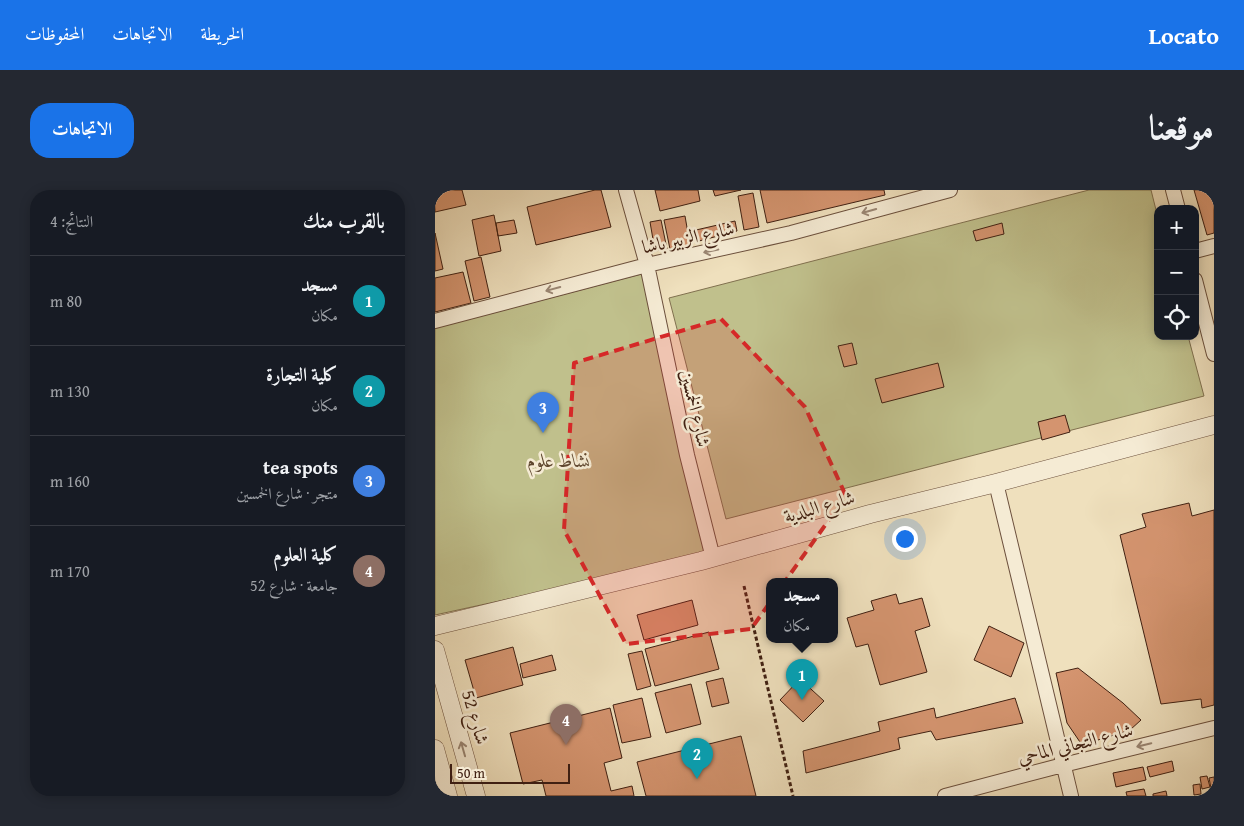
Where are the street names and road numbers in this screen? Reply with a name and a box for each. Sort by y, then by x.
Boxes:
street label: شارع الزبير باشا [639,214,737,262]
street label: شارع الخمسين [672,366,719,450]
street label: شارع البلدية [780,482,858,531]
street label: شارع 52 [453,686,497,748]
street label: شارع التجاني الماحي [1014,715,1136,773]

